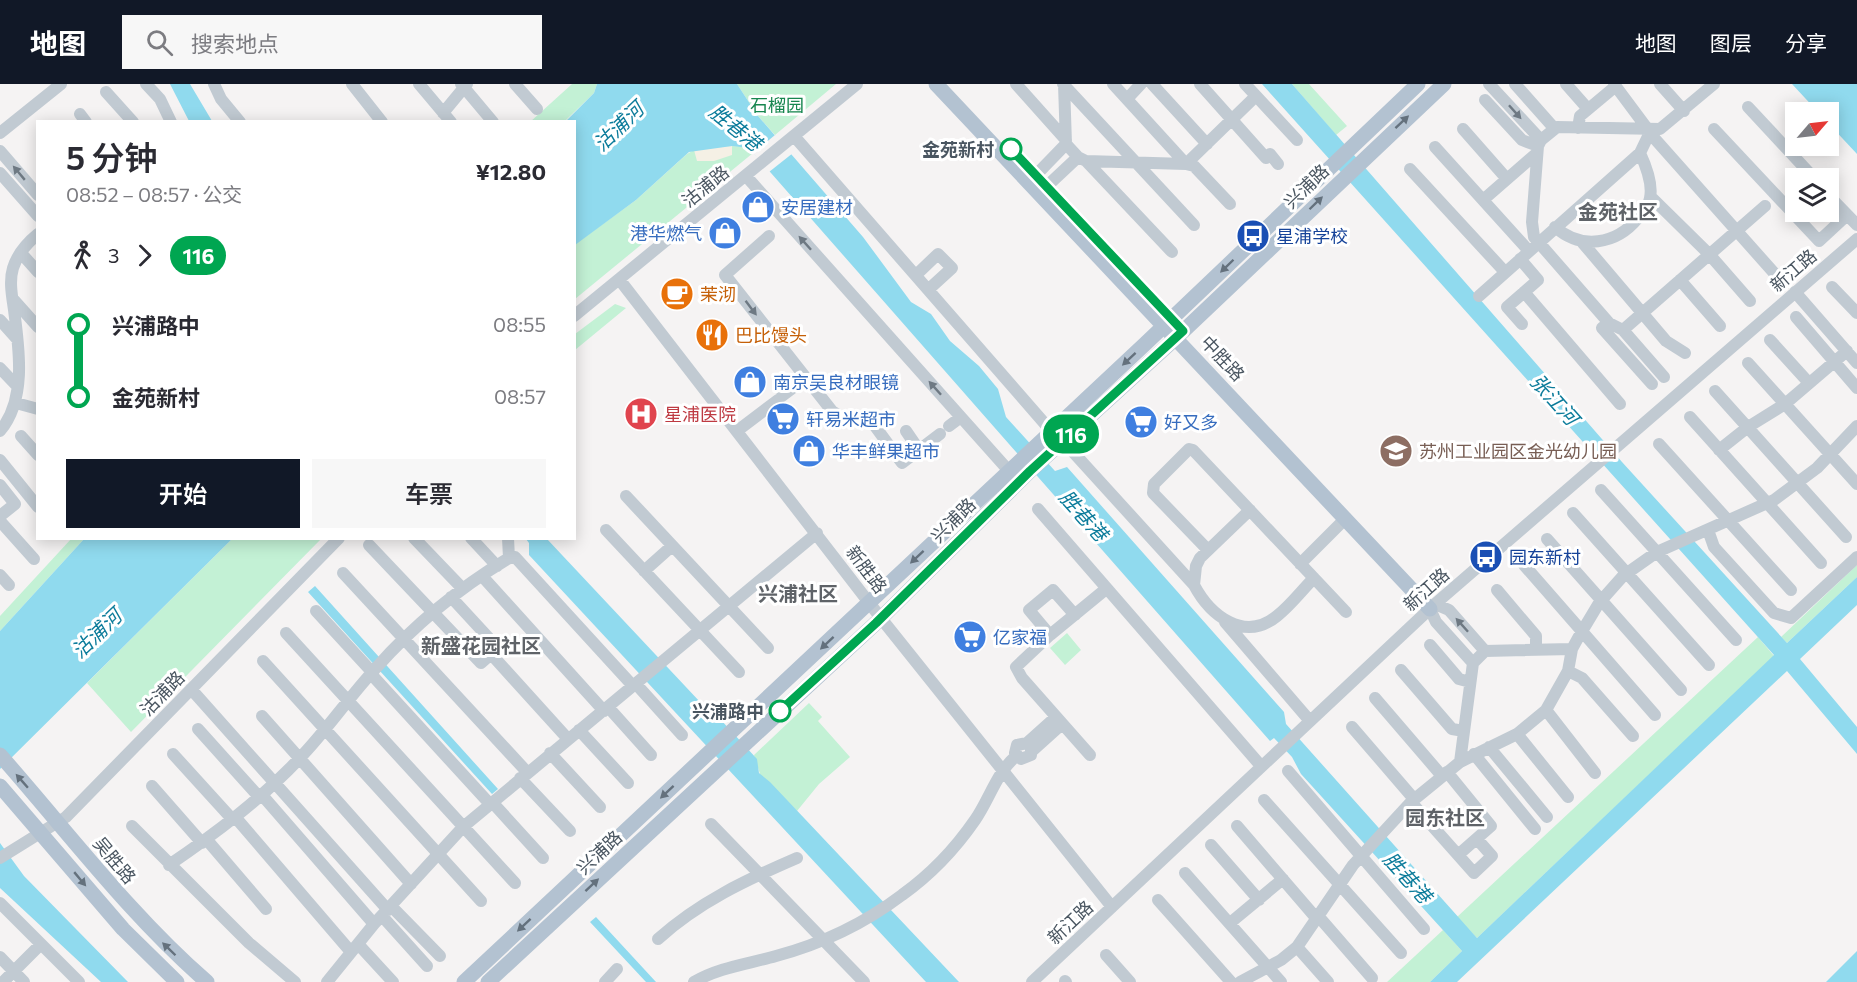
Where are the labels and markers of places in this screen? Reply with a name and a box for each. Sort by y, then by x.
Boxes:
place label: 金苑新村 [922,138,994,160]
marker: 金苑新村 [1000,138,1022,160]
shop icon: 安居建材 [740,189,776,225]
place label: 安居建材 [781,196,853,218]
shop icon: 港华燃气 [707,215,743,251]
bus stop icon: 星浦学校 [1235,218,1271,254]
place label: 港华燃气 [630,222,702,244]
place label: 星浦学校 [1276,225,1348,247]
cafe icon: 茉沏 [659,276,695,312]
place label: 茉沏 [700,283,736,305]
restaurant icon: 巴比馒头 [694,317,730,353]
place label: 巴比馒头 [735,324,807,346]
shop icon: 南京吴良材眼镜 [732,364,768,400]
place label: 南京吴良材眼镜 [773,371,899,393]
hospital icon: 星浦医院 [623,396,659,432]
supermarket icon: 轩易米超市 [765,401,801,437]
place label: 星浦医院 [664,403,736,425]
supermarket icon: 好又多 [1123,404,1159,440]
place label: 轩易米超市 [806,408,896,430]
place label: 好又多 [1164,411,1218,433]
shop icon: 华丰鲜果超市 [791,433,827,469]
school or university icon: 苏州工业园区金光幼儿园 [1378,433,1414,469]
place label: 华丰鲜果超市 [832,440,940,462]
place label: 苏州工业园区金光幼儿园 [1419,440,1617,462]
bus stop icon: 园东新村 [1468,539,1504,575]
place label: 园东新村 [1509,546,1581,568]
supermarket icon: 亿家福 [952,619,988,655]
place label: 亿家福 [993,626,1047,648]
place label: 兴浦路中 [692,700,764,722]
marker: 兴浦路中 [769,700,791,722]

